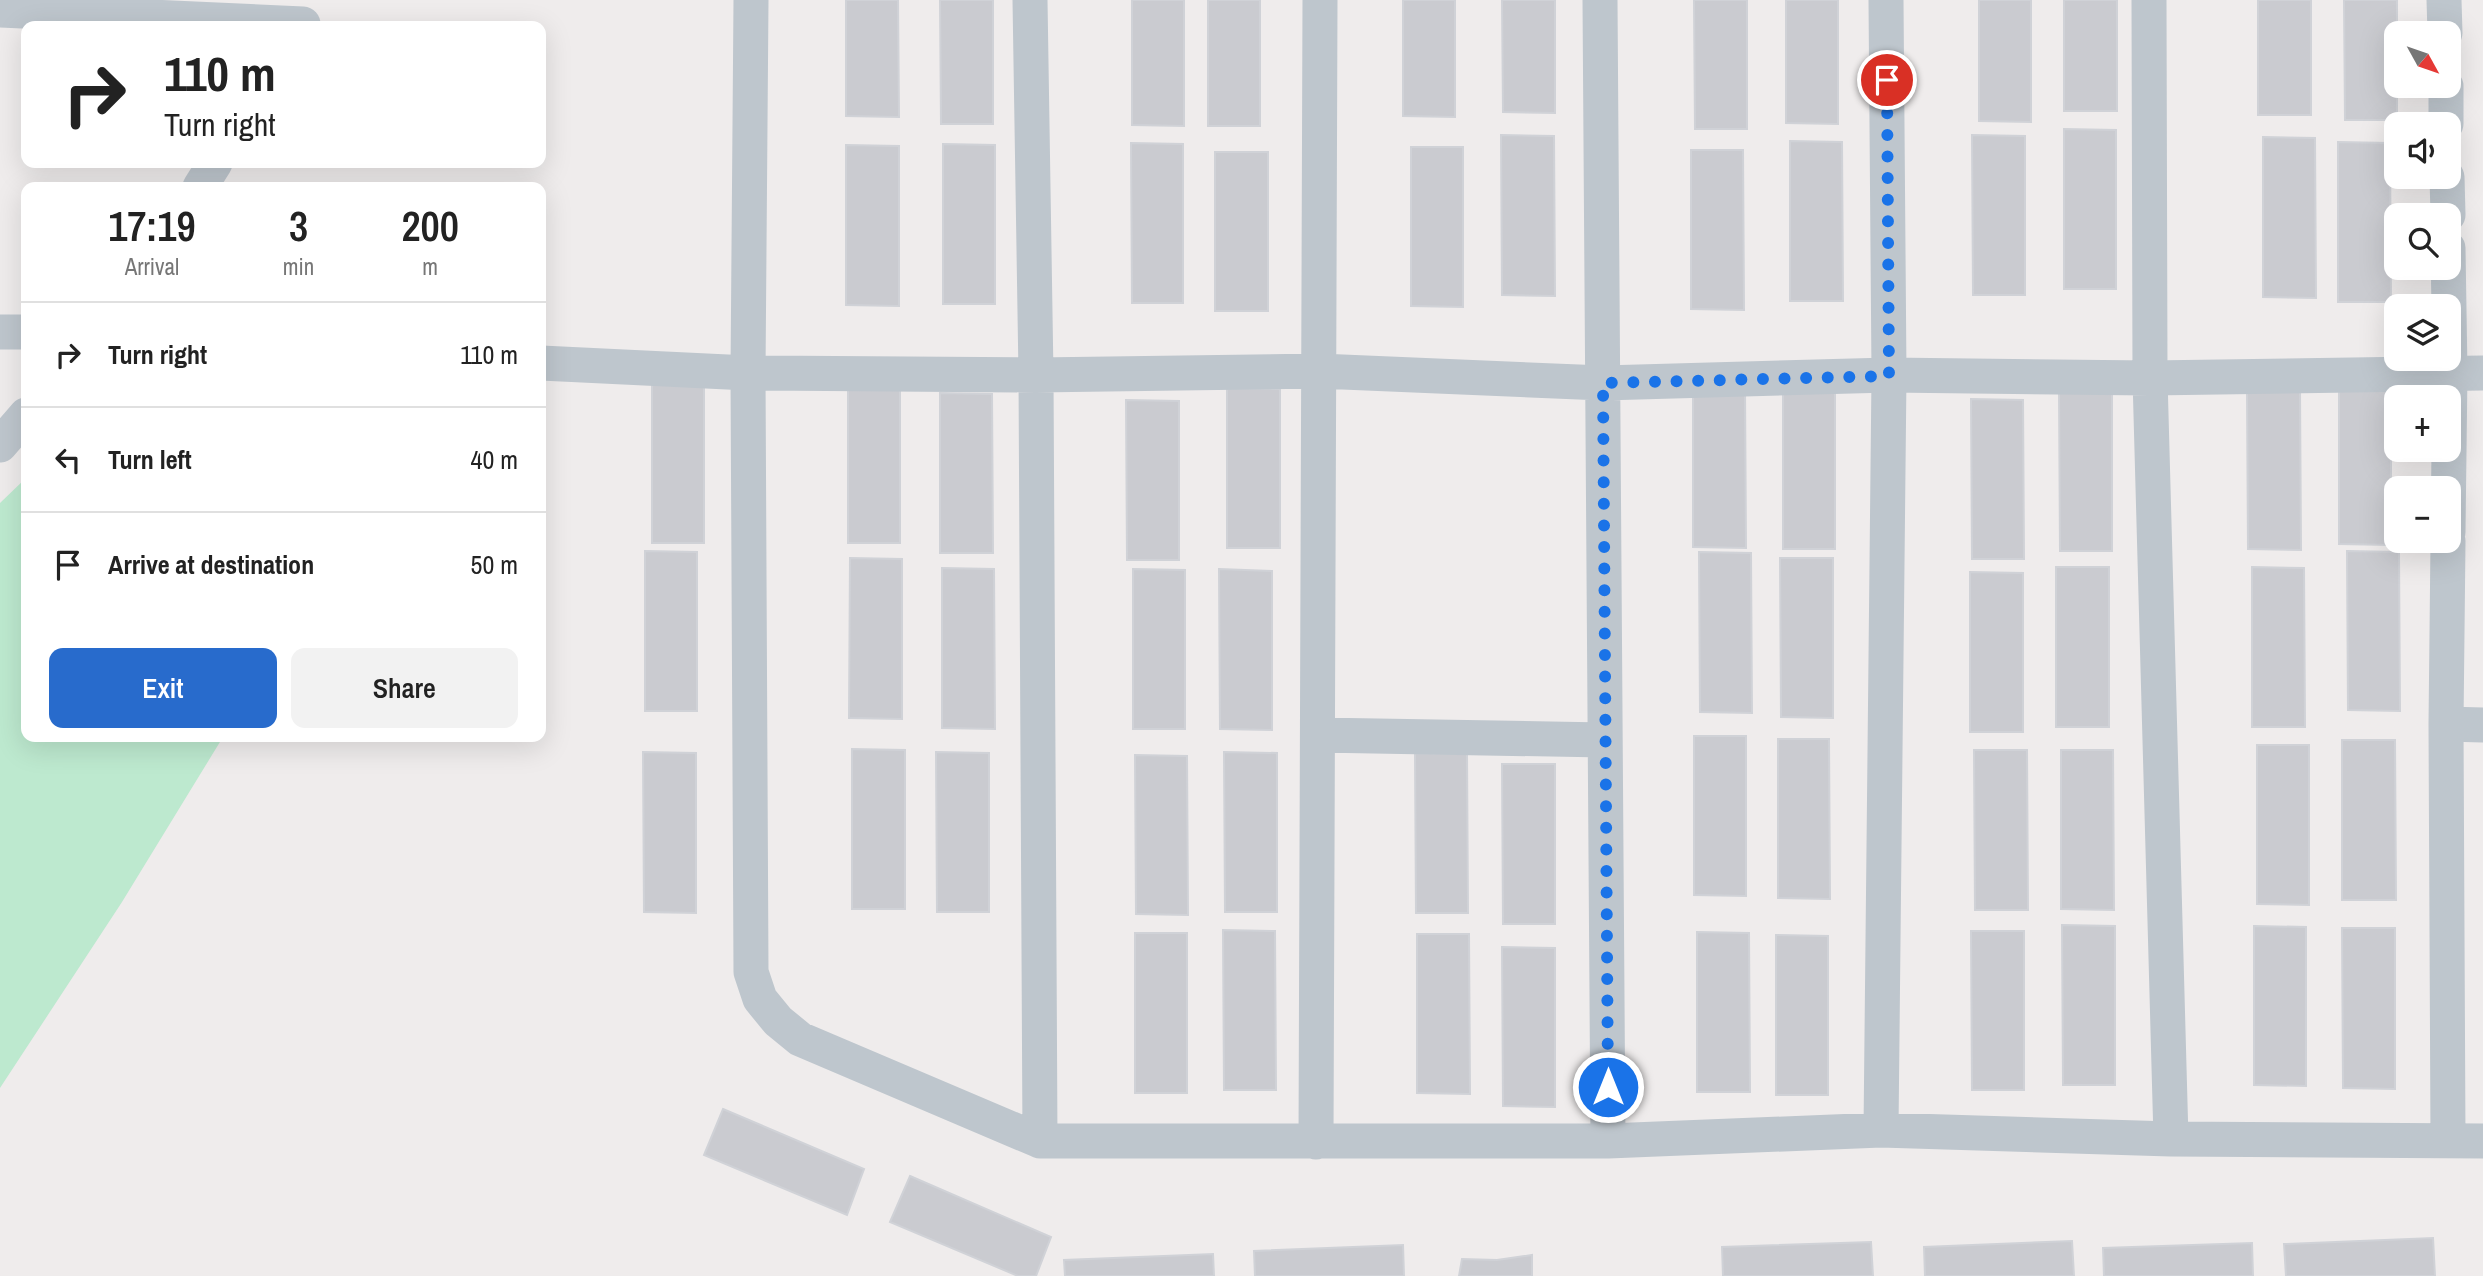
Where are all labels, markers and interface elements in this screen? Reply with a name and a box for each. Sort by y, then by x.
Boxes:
north arrow [2384,21,2460,98]
map controls [2384,21,2461,553]
text: 110 m [164,40,276,106]
icon: right [49,49,140,140]
pin [1857,50,1917,110]
icon: arrive [1868,61,1906,99]
text: Turn right [164,103,276,146]
button: sound [2384,112,2461,189]
text: 17:19 [108,198,196,254]
text: 3 [289,198,308,254]
text: 200 [401,198,459,254]
button: search [2384,203,2461,280]
text: Arrival [125,251,179,282]
text: min [283,251,314,282]
text: m [422,251,438,282]
button: layers [2384,294,2461,371]
icon: right [49,336,87,374]
text: Turn right [108,337,207,372]
text: 110 m [460,337,518,372]
button: + [2384,385,2461,462]
icon: left [49,441,87,479]
text: Turn left [108,442,192,477]
text: 40 m [471,442,518,477]
button: − [2384,476,2461,553]
icon: arrive [49,546,87,584]
text: Arrive at destination [108,547,314,582]
text: 50 m [471,547,518,582]
button: Exit [49,648,277,728]
button: Share [291,648,518,728]
position arrow [1571,1050,1645,1124]

